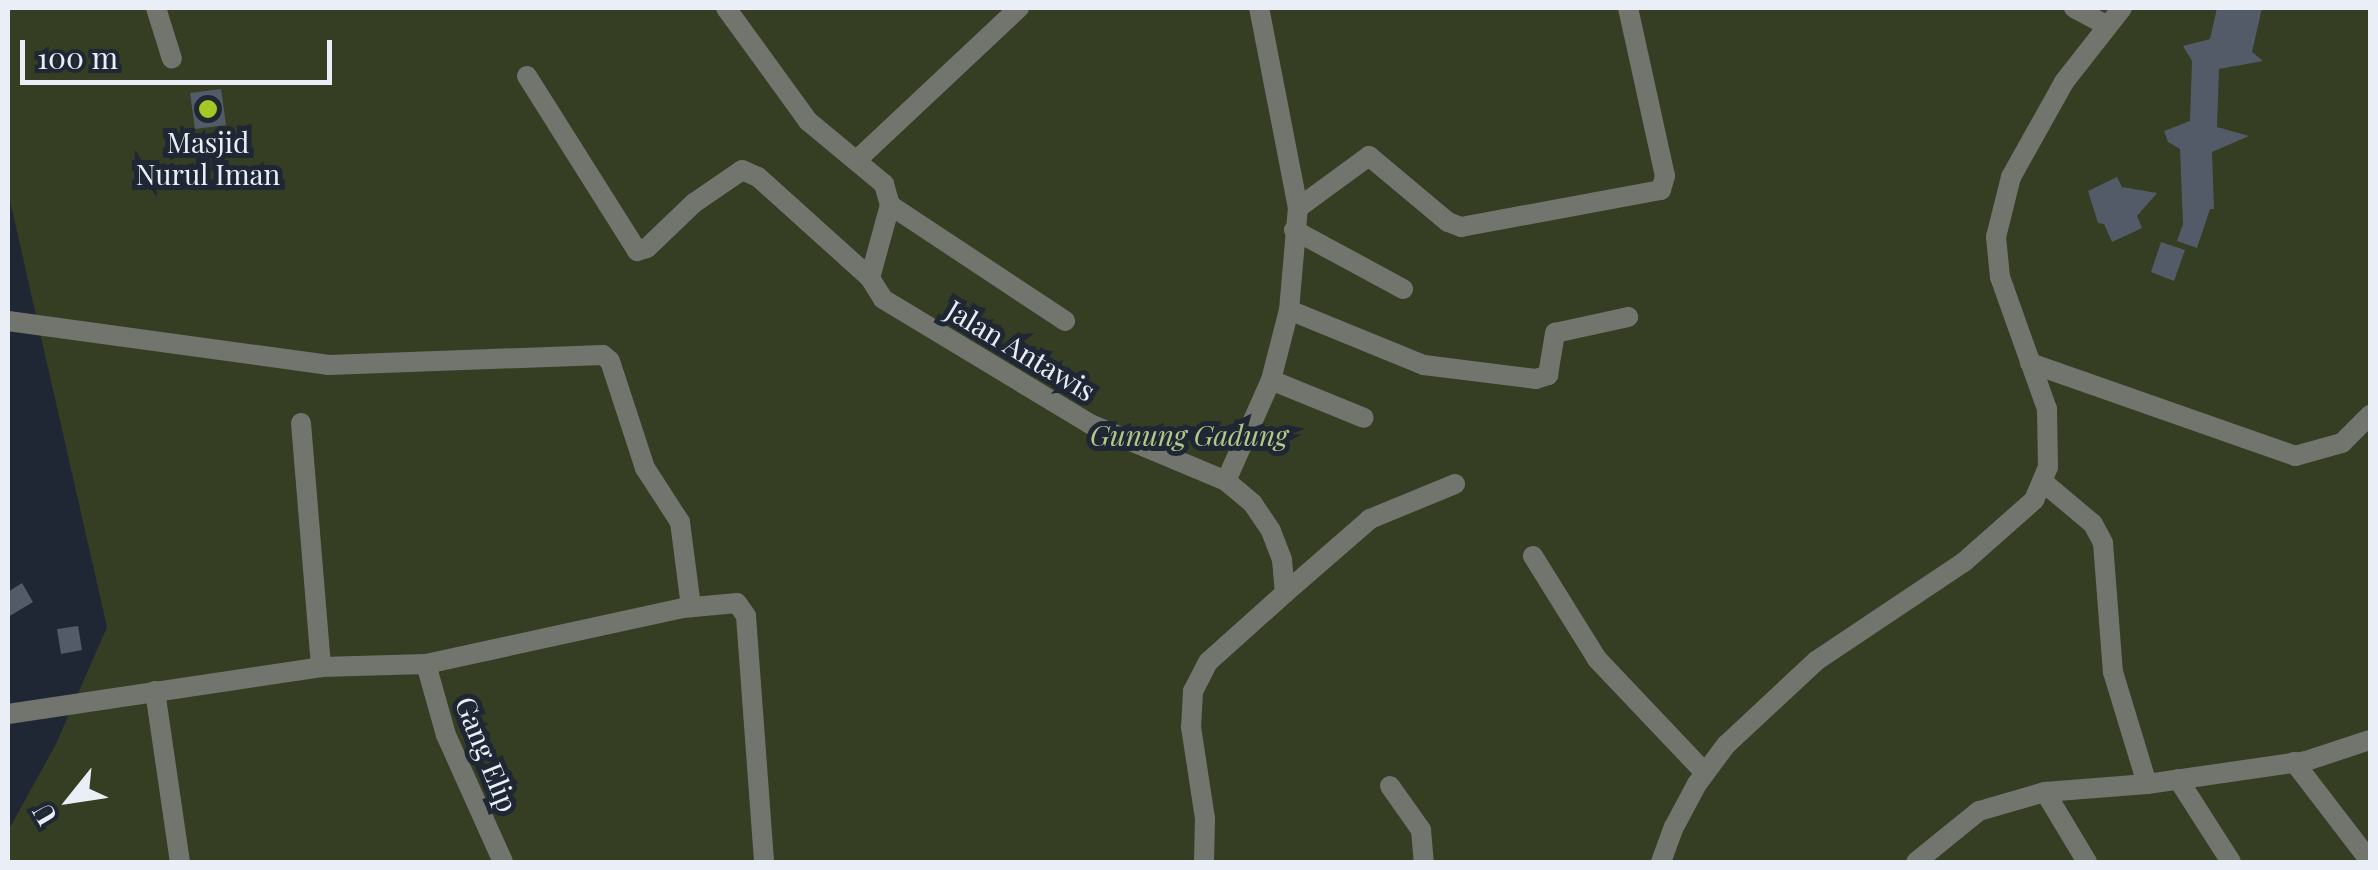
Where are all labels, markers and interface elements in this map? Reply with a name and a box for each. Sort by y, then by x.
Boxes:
scale bar [25,20,338,82]
text: 100 m [37,37,118,77]
marker: Masjid Nurul Iman [197,98,219,120]
place label: Masjid Nurul Iman [136,125,280,191]
street label: Jalan Antawis [940,292,1102,408]
park label: Gunung Gadung [1090,418,1288,452]
street label: Gang Elip [449,692,525,816]
north arrow [20,750,120,850]
text: U [23,798,64,833]

